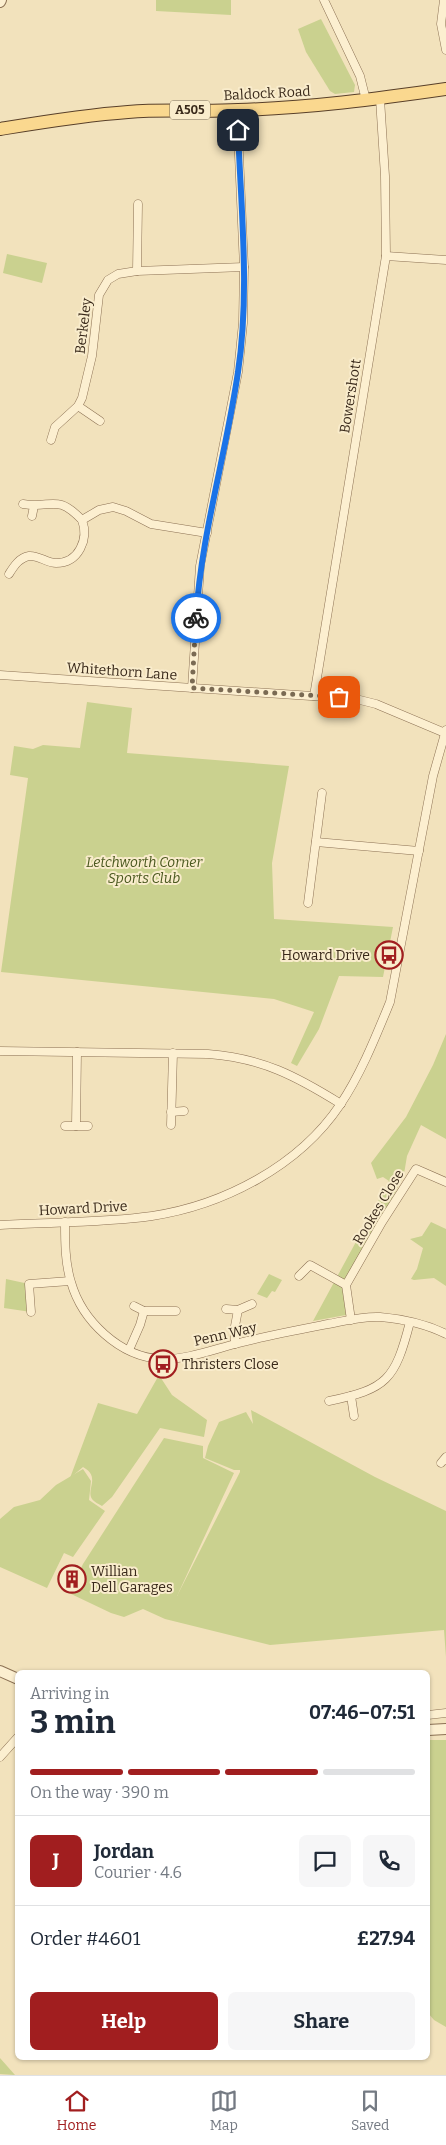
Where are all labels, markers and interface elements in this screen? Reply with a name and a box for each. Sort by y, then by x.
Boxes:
street label: Baldock Road [223,83,311,104]
road number: A505 [170,100,210,120]
pin [217,109,259,151]
icon: home [224,116,252,144]
street label: Berkeley [72,296,95,355]
street label: Bowershott [336,358,365,434]
courier [171,593,221,643]
icon: bike [182,604,210,632]
street label: Whitethorn Lane [66,659,178,684]
pin [318,676,360,718]
icon: bag [325,683,353,711]
park label: Letchworth Corner Sports Club [86,854,203,887]
bus stop icon: Howard Drive [374,940,404,970]
place label: Howard Drive [281,947,370,964]
street label: Rookes Close [349,1167,408,1248]
street label: Howard Drive [38,1198,128,1219]
street label: Penn Way [192,1319,259,1350]
bus stop icon: Thristers Close [148,1349,178,1379]
place label: Thristers Close [182,1356,279,1373]
place label: Willian Dell Garages [91,1563,173,1596]
building icon: Willian Dell Garages [57,1564,87,1594]
text: Arriving in [30,1684,109,1703]
text: 07:46–07:51 [309,1701,415,1724]
text: 3 min [30,1703,116,1741]
text: On the way · 390 m [30,1783,169,1802]
button: chat [299,1835,351,1887]
button: phone [363,1835,415,1887]
text: Jordan [94,1840,154,1863]
text: J [53,1849,59,1872]
text: Courier · 4.6 [94,1863,182,1882]
text: Order #4601 [30,1927,140,1950]
text: £27.94 [357,1927,415,1950]
button: Help [30,1992,218,2050]
button: Share [228,1992,415,2050]
tab: Home [57,2087,97,2134]
tab: Map [210,2087,238,2134]
tab: Saved [351,2087,389,2134]

